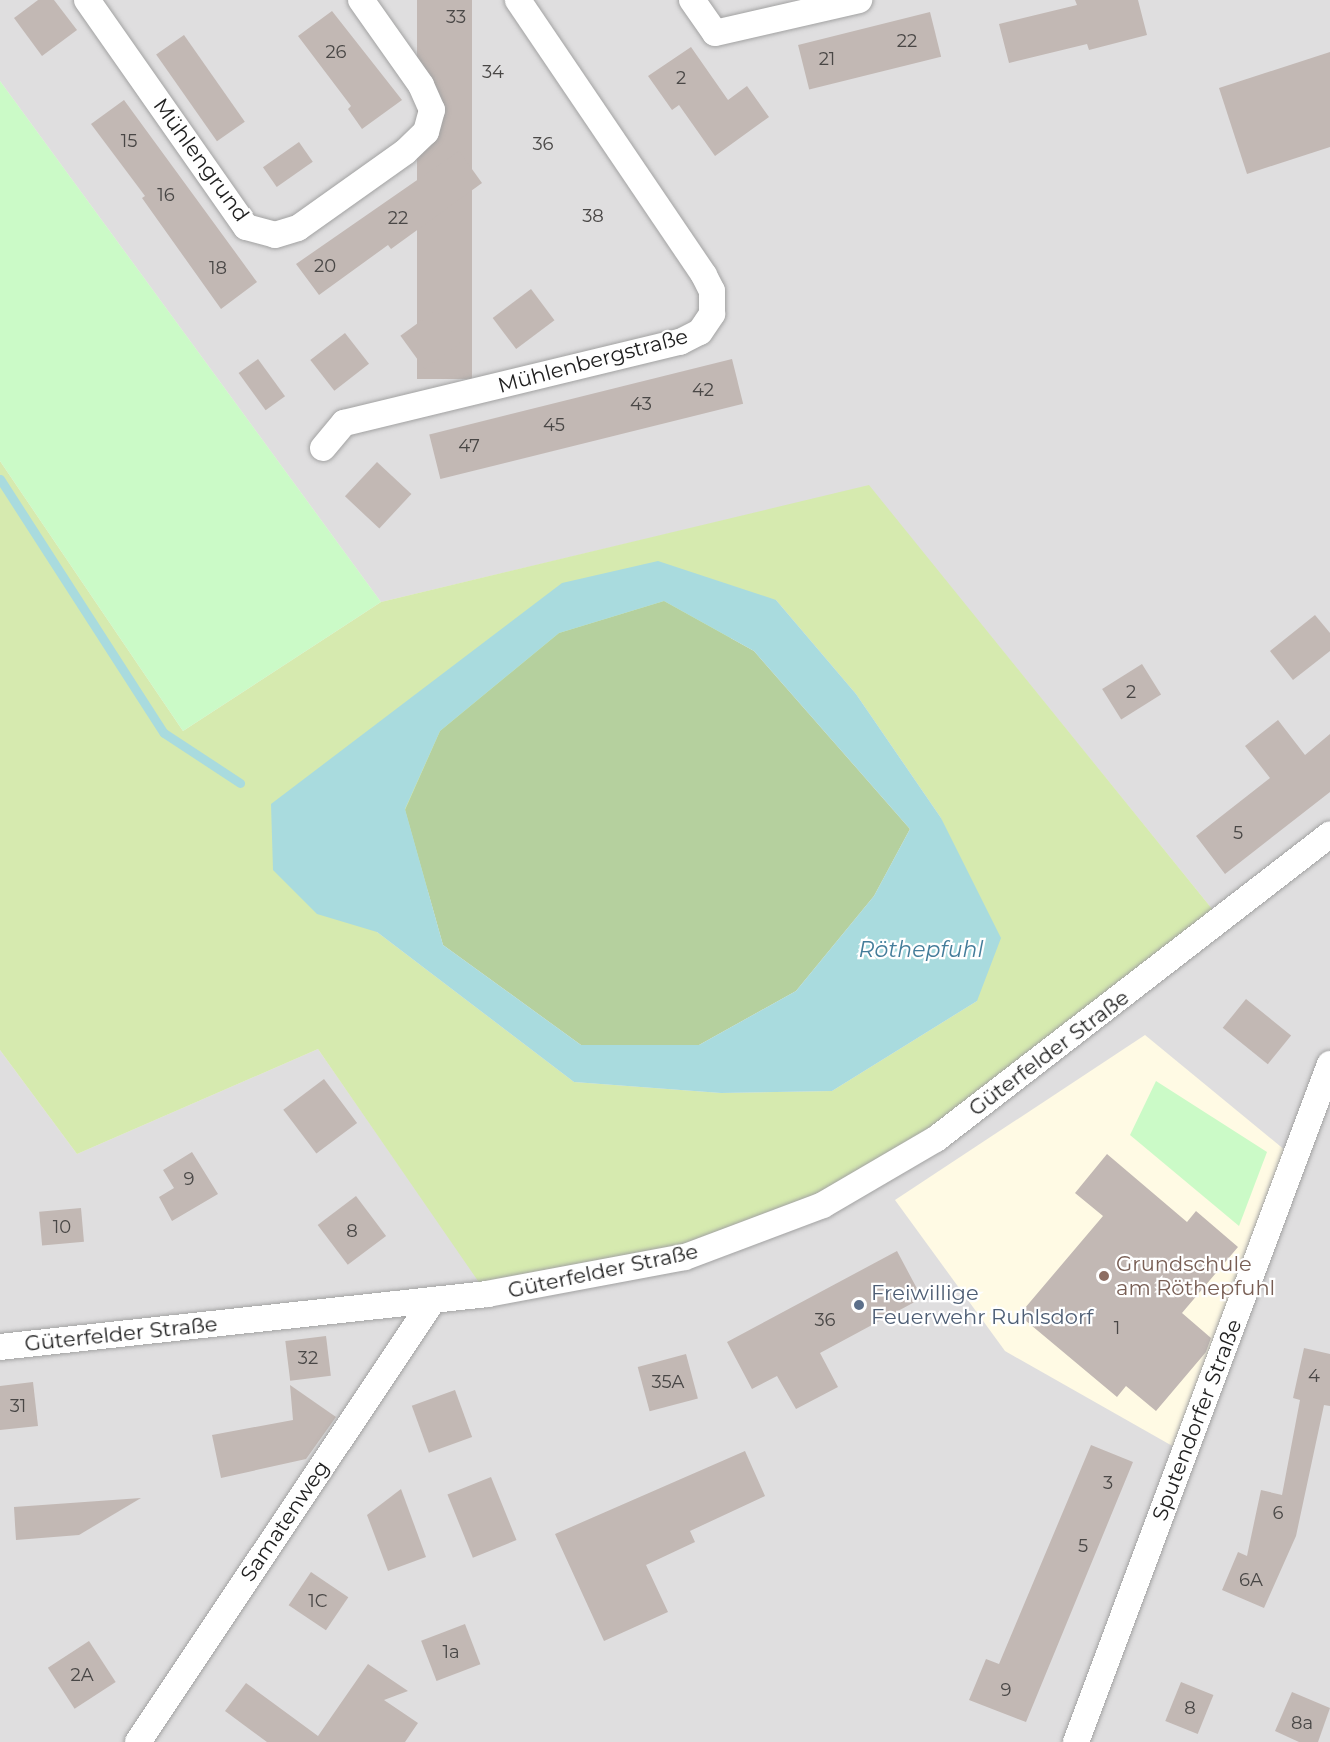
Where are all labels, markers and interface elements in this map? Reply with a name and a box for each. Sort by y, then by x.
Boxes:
house number: 33 [446,6,466,28]
house number: 22 [897,30,917,52]
house number: 26 [325,41,347,63]
house number: 21 [819,48,835,70]
house number: 34 [482,61,504,83]
house number: 2 [676,67,686,89]
street label: Mühlengrund [148,93,254,227]
house number: 15 [121,130,137,152]
house number: 36 [532,133,554,155]
house number: 16 [157,184,175,206]
house number: 38 [582,205,604,227]
house number: 22 [388,207,408,229]
house number: 20 [314,255,336,277]
house number: 18 [209,257,227,279]
street label: Mühlenbergstraße [495,323,691,399]
house number: 42 [692,379,714,401]
house number: 43 [630,393,652,415]
house number: 45 [543,414,565,436]
house number: 47 [458,435,480,457]
house number: 2 [1126,681,1136,703]
house number: 5 [1233,822,1243,844]
water label: Röthepfuhl [859,937,983,963]
street label: Güterfelder Straße [964,985,1134,1121]
house number: 9 [184,1168,194,1190]
house number: 10 [53,1216,71,1238]
house number: 8 [346,1220,358,1242]
street label: Güterfelder Straße [506,1239,700,1303]
place label: Grundschule am Röthepfuhl [1116,1251,1275,1301]
marker: Grundschule am Röthepfuhl [1097,1269,1111,1283]
place label: Freiwillige Feuerwehr Ruhlsdorf [871,1280,1093,1330]
marker: Freiwillige Feuerwehr Ruhlsdorf [852,1298,866,1312]
house number: 36 [814,1309,836,1331]
street label: Güterfelder Straße [23,1311,219,1357]
street label: Sputendorfer Straße [1147,1316,1247,1524]
house number: 1 [1114,1317,1120,1339]
house number: 32 [298,1347,318,1369]
house number: 4 [1308,1365,1320,1387]
house number: 35A [651,1371,685,1393]
house number: 31 [10,1395,26,1417]
street label: Samatenweg [235,1456,335,1586]
house number: 3 [1103,1472,1113,1494]
house number: 6 [1273,1502,1283,1524]
house number: 5 [1078,1535,1088,1557]
house number: 6A [1239,1569,1263,1591]
house number: 1C [308,1590,328,1612]
house number: 1a [442,1641,460,1663]
house number: 2A [70,1664,94,1686]
house number: 9 [1001,1679,1011,1701]
house number: 8 [1184,1697,1196,1719]
house number: 8a [1291,1712,1313,1734]

